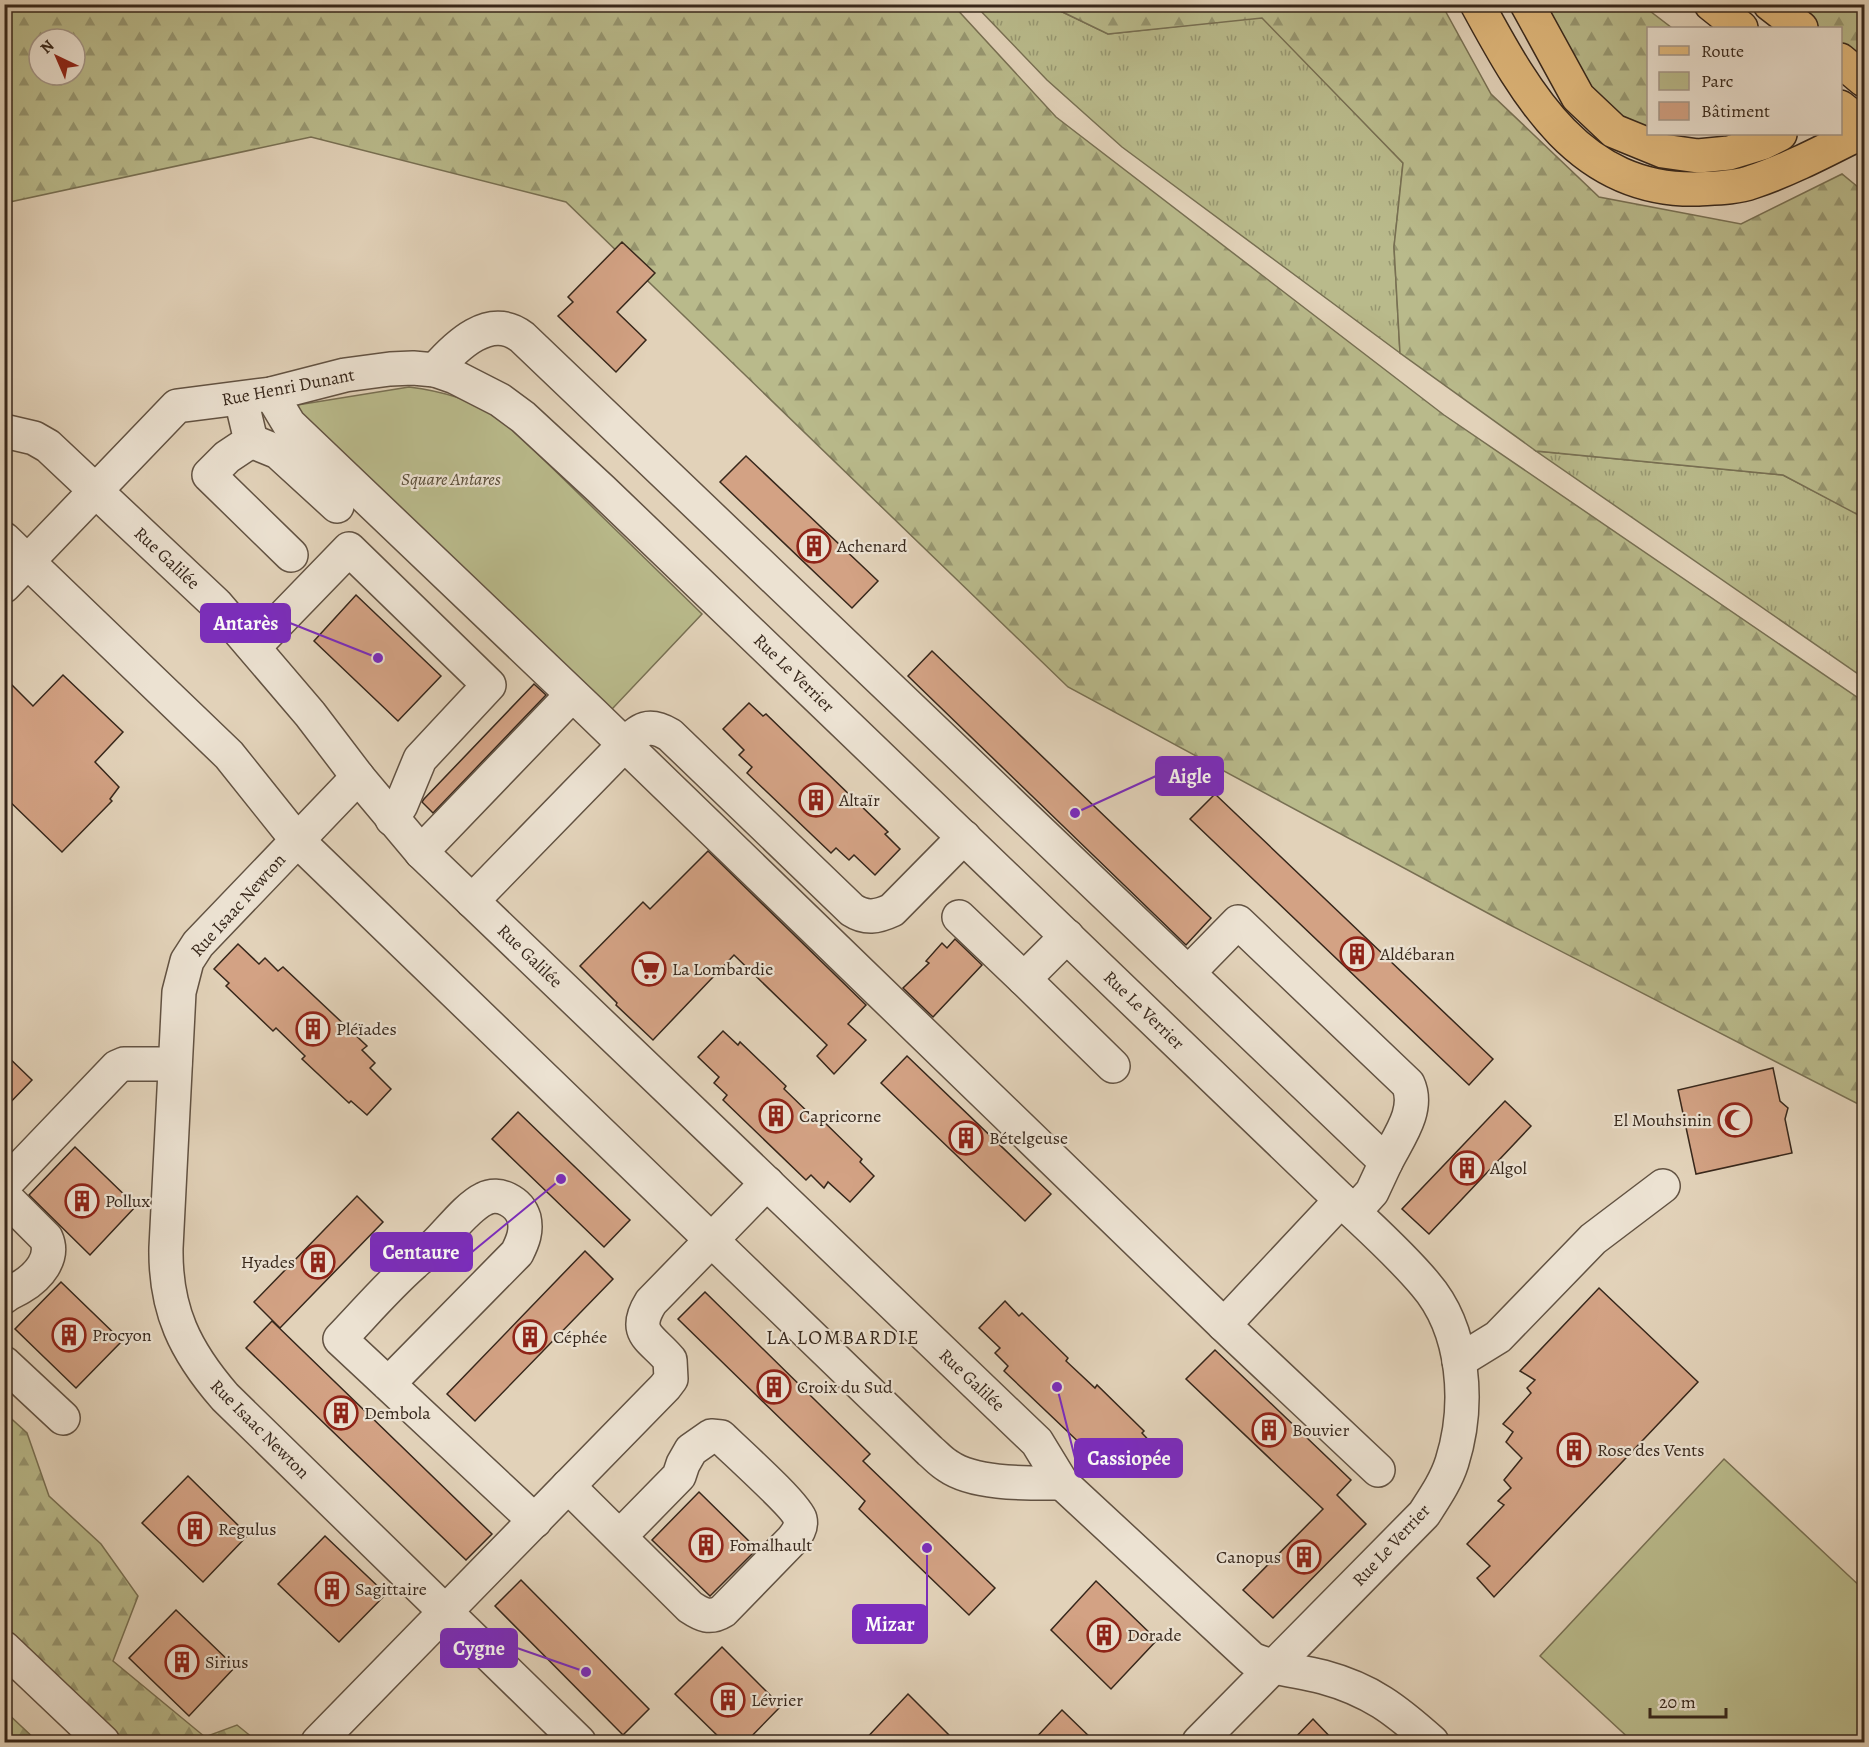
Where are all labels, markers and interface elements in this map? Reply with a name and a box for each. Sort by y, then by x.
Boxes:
north arrow [27,27,87,87]
legend [1647,27,1842,135]
text: N [35,35,59,59]
text: Route [1701,39,1744,63]
text: Parc [1701,69,1733,93]
text: Bâtiment [1701,99,1770,123]
street label: Rue Henri Dunant [219,362,357,412]
park label: Square Antares [401,467,501,491]
street label: Rue Galilée [129,521,205,595]
building icon: Achenard [796,528,832,564]
place label: Achenard [836,534,908,558]
callout: Antarès [201,604,290,642]
text: Antarès [212,610,279,637]
street label: Rue Le Verrier [748,628,840,718]
callout: Aigle [1156,757,1223,795]
text: Aigle [1168,763,1211,790]
building icon: Altaïr [798,782,834,818]
place label: Altaïr [838,788,880,812]
street label: Rue Isaac Newton [185,848,291,962]
street label: Rue Galilée [492,919,568,993]
building icon: Aldébaran [1339,936,1375,972]
place label: Aldébaran [1379,942,1455,966]
supermarket icon: La Lombardie [631,951,667,987]
place label: La Lombardie [672,957,773,981]
street label: Rue Le Verrier [1098,965,1190,1055]
building icon: Pléïades [295,1011,331,1047]
place label: Pléïades [336,1017,397,1041]
building icon: Capricorne [758,1098,794,1134]
mosque icon: El Mouhsinin [1717,1102,1753,1138]
place label: Capricorne [799,1104,881,1128]
place label: El Mouhsinin [1613,1108,1712,1132]
building icon: Bételgeuse [948,1120,984,1156]
place label: Bételgeuse [989,1126,1068,1150]
building icon: Algol [1449,1150,1485,1186]
place label: Algol [1489,1156,1528,1180]
building icon: Pollux [64,1183,100,1219]
place label: Pollux [105,1189,151,1213]
callout: Centaure [371,1233,472,1271]
text: Centaure [383,1239,459,1266]
building icon: Hyades [300,1244,336,1280]
place label: Hyades [241,1250,295,1274]
building icon: Procyon [51,1317,87,1353]
building icon: Céphée [512,1319,548,1355]
place label: Procyon [92,1323,152,1347]
district label: LA LOMBARDIE [766,1324,920,1351]
place label: Céphée [553,1325,607,1349]
street label: Rue Galilée [934,1343,1010,1417]
building icon: Croix du Sud [756,1369,792,1405]
street label: Rue Isaac Newton [205,1374,315,1484]
place label: Croix du Sud [797,1375,893,1399]
building icon: Dembola [323,1395,359,1431]
place label: Dembola [364,1401,431,1425]
building icon: Bouvier [1251,1412,1287,1448]
place label: Bouvier [1292,1418,1349,1442]
building icon: Rose des Vents [1556,1432,1592,1468]
place label: Rose des Vents [1597,1438,1705,1462]
callout: Cassiopée [1075,1439,1182,1477]
text: Cassiopée [1087,1445,1171,1472]
street label: Rue Le Verrier [1347,1499,1435,1591]
building icon: Regulus [177,1511,213,1547]
place label: Regulus [218,1517,276,1541]
building icon: Fomalhault [688,1527,724,1563]
place label: Fomalhault [729,1533,812,1557]
building icon: Canopus [1286,1539,1322,1575]
place label: Canopus [1216,1545,1281,1569]
building icon: Sagittaire [314,1571,350,1607]
place label: Sagittaire [355,1577,427,1601]
callout: Mizar [853,1605,927,1643]
text: Mizar [865,1611,915,1638]
building icon: Dorade [1086,1617,1122,1653]
place label: Dorade [1127,1623,1181,1647]
callout: Cygne [441,1629,517,1667]
text: Cygne [453,1635,505,1662]
building icon: Sirius [164,1644,200,1680]
place label: Sirius [205,1650,248,1674]
scale bar [1650,1681,1726,1719]
building icon: Lévrier [710,1682,746,1718]
place label: Lévrier [751,1688,803,1712]
text: 20 m [1659,1690,1696,1714]

